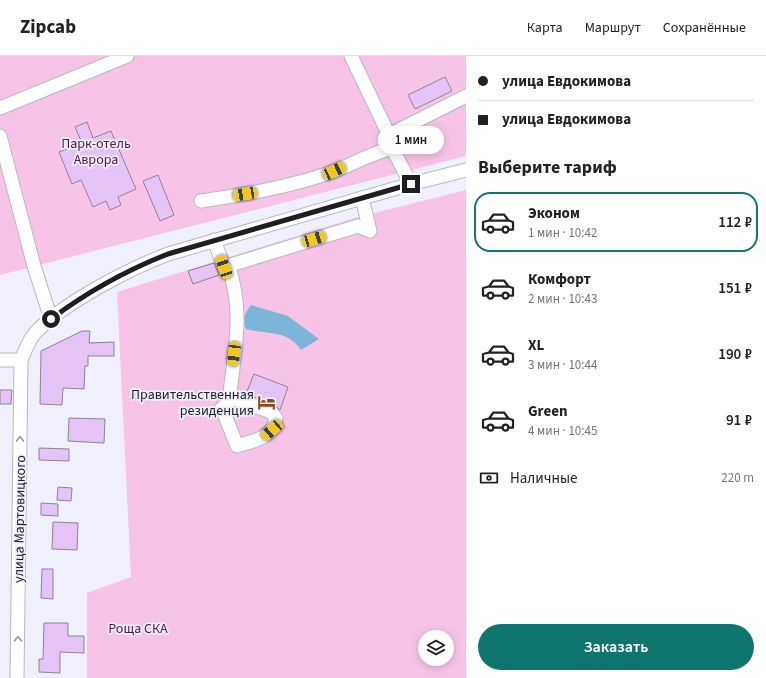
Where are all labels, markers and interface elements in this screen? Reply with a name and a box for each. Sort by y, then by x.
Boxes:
text: Zipcab [20,14,76,41]
text: Карта [527,18,563,38]
text: Маршрут [585,18,641,38]
text: Сохранённые [663,18,746,38]
text: улица Евдокимова [502,71,631,92]
text: улица Евдокимова [502,109,631,130]
callout: 1 мин [378,126,444,154]
text: 1 мин [395,131,427,149]
park label: Парк-отель Аврора [61,134,131,170]
text: Выберите тариф [478,155,617,180]
car [321,160,347,182]
route end [402,175,420,193]
car [232,186,258,202]
text: Эконом [528,203,580,224]
icon: car [480,204,516,240]
text: 112 ₽ [718,212,752,233]
text: 1 мин · 10:42 [528,224,597,242]
car [301,230,327,248]
car [214,254,234,280]
text: Комфорт [528,269,591,290]
icon: car [480,270,516,306]
text: 151 ₽ [718,278,752,299]
text: 2 мин · 10:43 [528,290,597,308]
route start [42,310,60,328]
text: XL [528,335,544,356]
icon: car [480,336,516,372]
car [227,341,241,367]
text: 190 ₽ [718,344,752,365]
text: 3 мин · 10:44 [528,356,597,374]
place label: Правительственная резиденция [131,385,254,421]
hotel icon: Правительственная резиденция [257,392,277,412]
text: Green [528,401,568,422]
icon: car [480,402,516,438]
text: 91 ₽ [726,410,752,431]
car [259,418,285,442]
text: 4 мин · 10:45 [528,422,597,440]
one-way arrow [16,436,24,442]
street label: улица Мартовицкого [9,455,31,583]
icon: cash [478,467,500,489]
text: Наличные [510,468,577,489]
text: 220 m [721,469,754,487]
park label: Роща СКА [108,619,168,639]
button: Заказать [478,624,754,670]
map controls [418,630,454,666]
button: layers [418,630,454,666]
one-way arrow [14,636,22,642]

